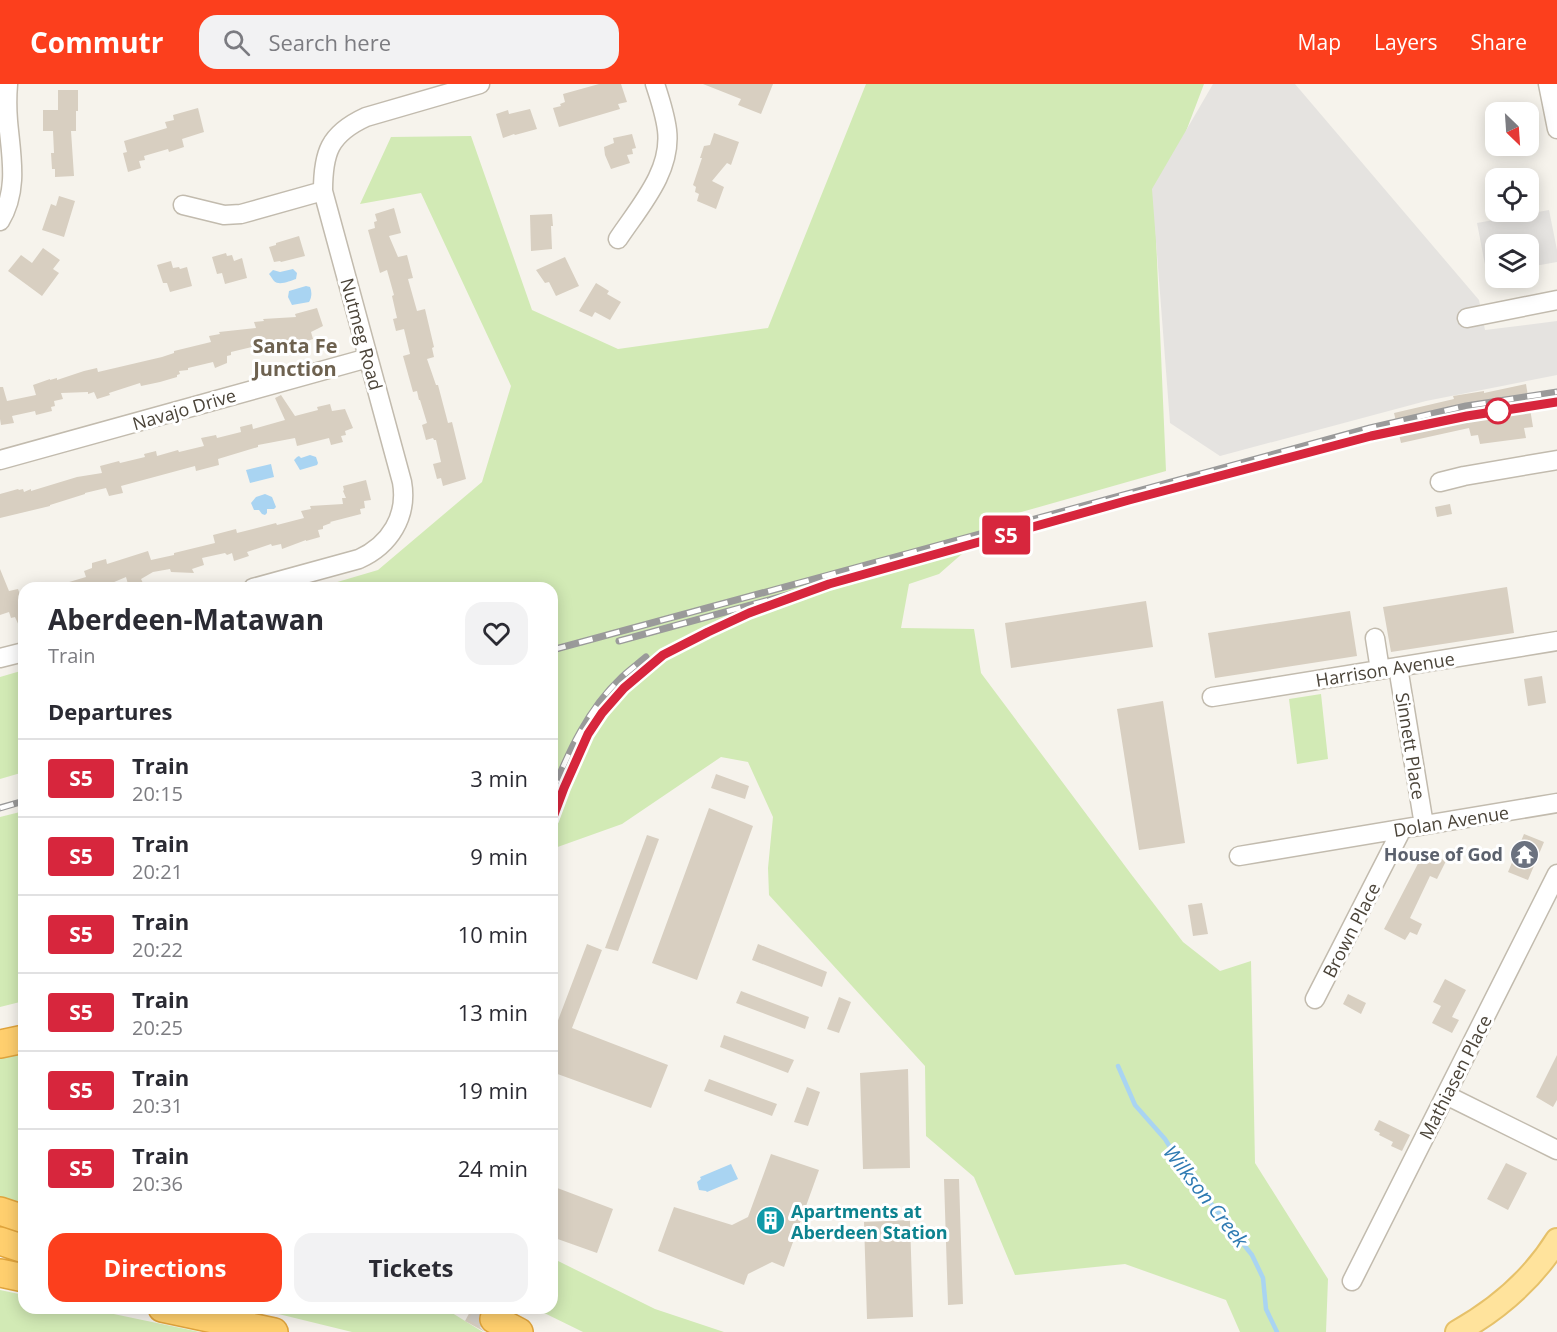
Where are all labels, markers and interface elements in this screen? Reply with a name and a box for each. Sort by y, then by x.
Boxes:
search box [199,15,619,69]
text: Commutr [30,23,163,61]
icon: search [220,26,253,59]
text: Search here [268,27,391,57]
text: Map [1298,28,1341,56]
text: Layers [1374,28,1438,56]
text: Share [1471,28,1527,56]
north arrow [1485,102,1539,156]
map controls [1485,102,1539,288]
button: locate [1485,168,1539,222]
button: layers [1485,234,1539,288]
street label: Nutmeg Road [336,275,388,393]
district label: Santa Fe Junction [251,332,338,382]
street label: Navajo Drive [129,383,239,435]
unlabelled marker [1485,398,1511,424]
line badge: S5 [979,516,1033,554]
text: S5 [994,521,1018,549]
text: Aberdeen-Matawan [48,600,324,638]
button: heart [465,602,528,665]
text: Train [48,642,96,669]
street label: Harrison Avenue [1314,646,1456,692]
street label: Sinnett Place [1391,691,1431,801]
text: Departures [48,696,172,726]
text: Train [132,750,189,780]
text: 3 min [470,763,528,793]
text: S5 [69,764,93,792]
text: 20:15 [132,780,183,807]
street label: Dolan Avenue [1391,800,1511,842]
text: Train [132,828,189,858]
temple icon: House of God [1508,838,1540,870]
text: 9 min [470,841,528,871]
text: S5 [69,842,93,870]
place label: House of God [1384,842,1503,866]
text: 20:21 [132,858,183,885]
street label: Brown Place [1317,878,1385,982]
text: Train [132,906,189,936]
text: 10 min [458,919,528,949]
text: S5 [69,920,93,948]
text: 20:22 [132,936,183,963]
text: Train [132,984,189,1014]
text: 13 min [458,997,528,1027]
text: S5 [69,998,93,1026]
street label: Mathiasen Place [1413,1011,1497,1143]
text: 20:25 [132,1014,183,1041]
text: Train [132,1062,189,1092]
text: 19 min [458,1075,528,1105]
text: S5 [69,1076,93,1104]
text: 20:31 [132,1092,183,1119]
water label: Wilkson Creek [1158,1139,1255,1254]
text: Train [132,1140,189,1170]
text: 24 min [458,1153,528,1183]
text: S5 [69,1154,93,1182]
text: 20:36 [132,1170,183,1197]
place label: Apartments at Aberdeen Station [791,1199,948,1244]
building icon: Apartments at Aberdeen Station [754,1205,786,1237]
button: Directions [48,1233,282,1302]
button: Tickets [294,1233,528,1302]

